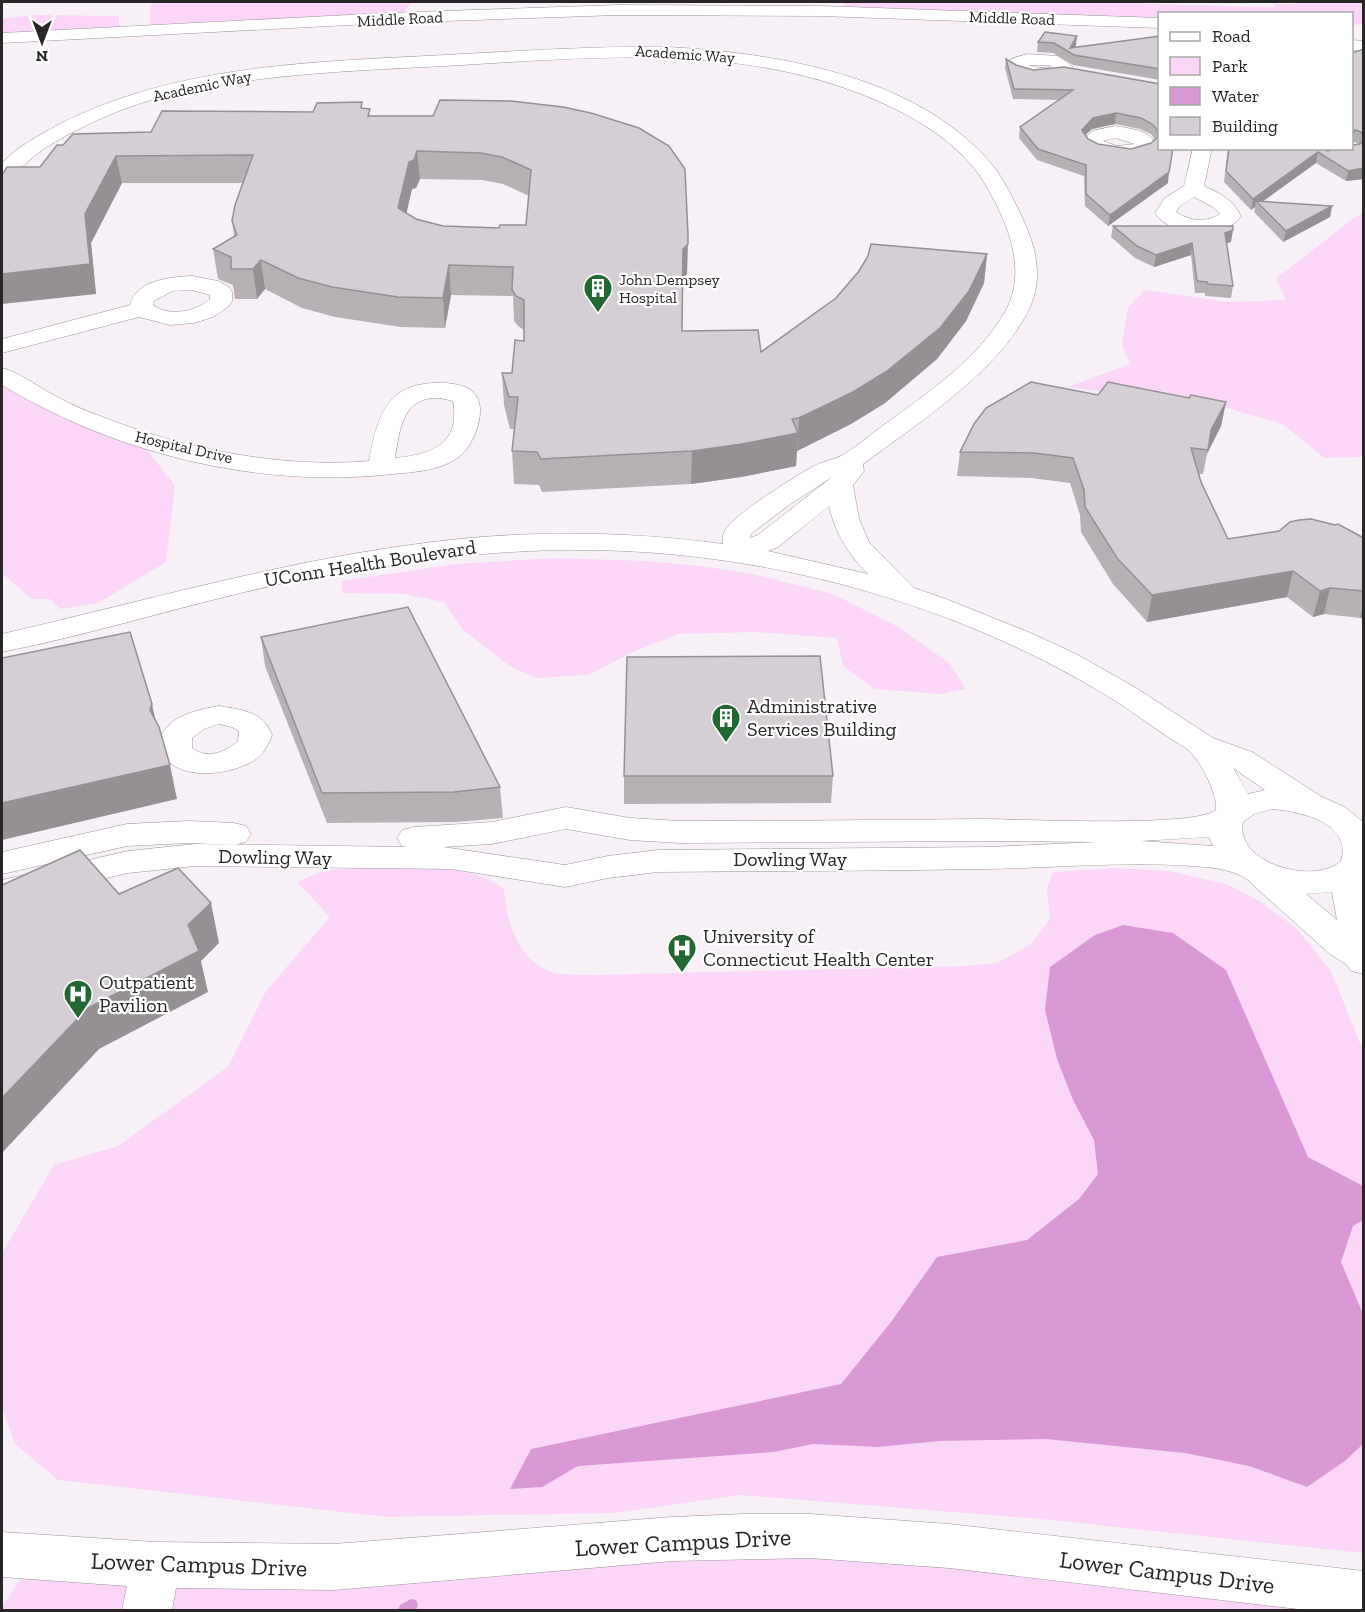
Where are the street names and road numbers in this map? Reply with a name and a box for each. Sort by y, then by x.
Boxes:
street label: Middle Road [357,7,444,31]
street label: Middle Road [969,7,1056,29]
street label: Academic Way [634,41,736,67]
street label: Academic Way [151,66,254,106]
street label: Hospital Drive [133,427,235,467]
street label: UConn Health Boulevard [262,534,478,592]
street label: Dowling Way [218,844,333,870]
street label: Dowling Way [733,847,848,871]
street label: Lower Campus Drive [574,1522,792,1562]
street label: Lower Campus Drive [1058,1544,1276,1600]
street label: Lower Campus Drive [90,1546,308,1582]

